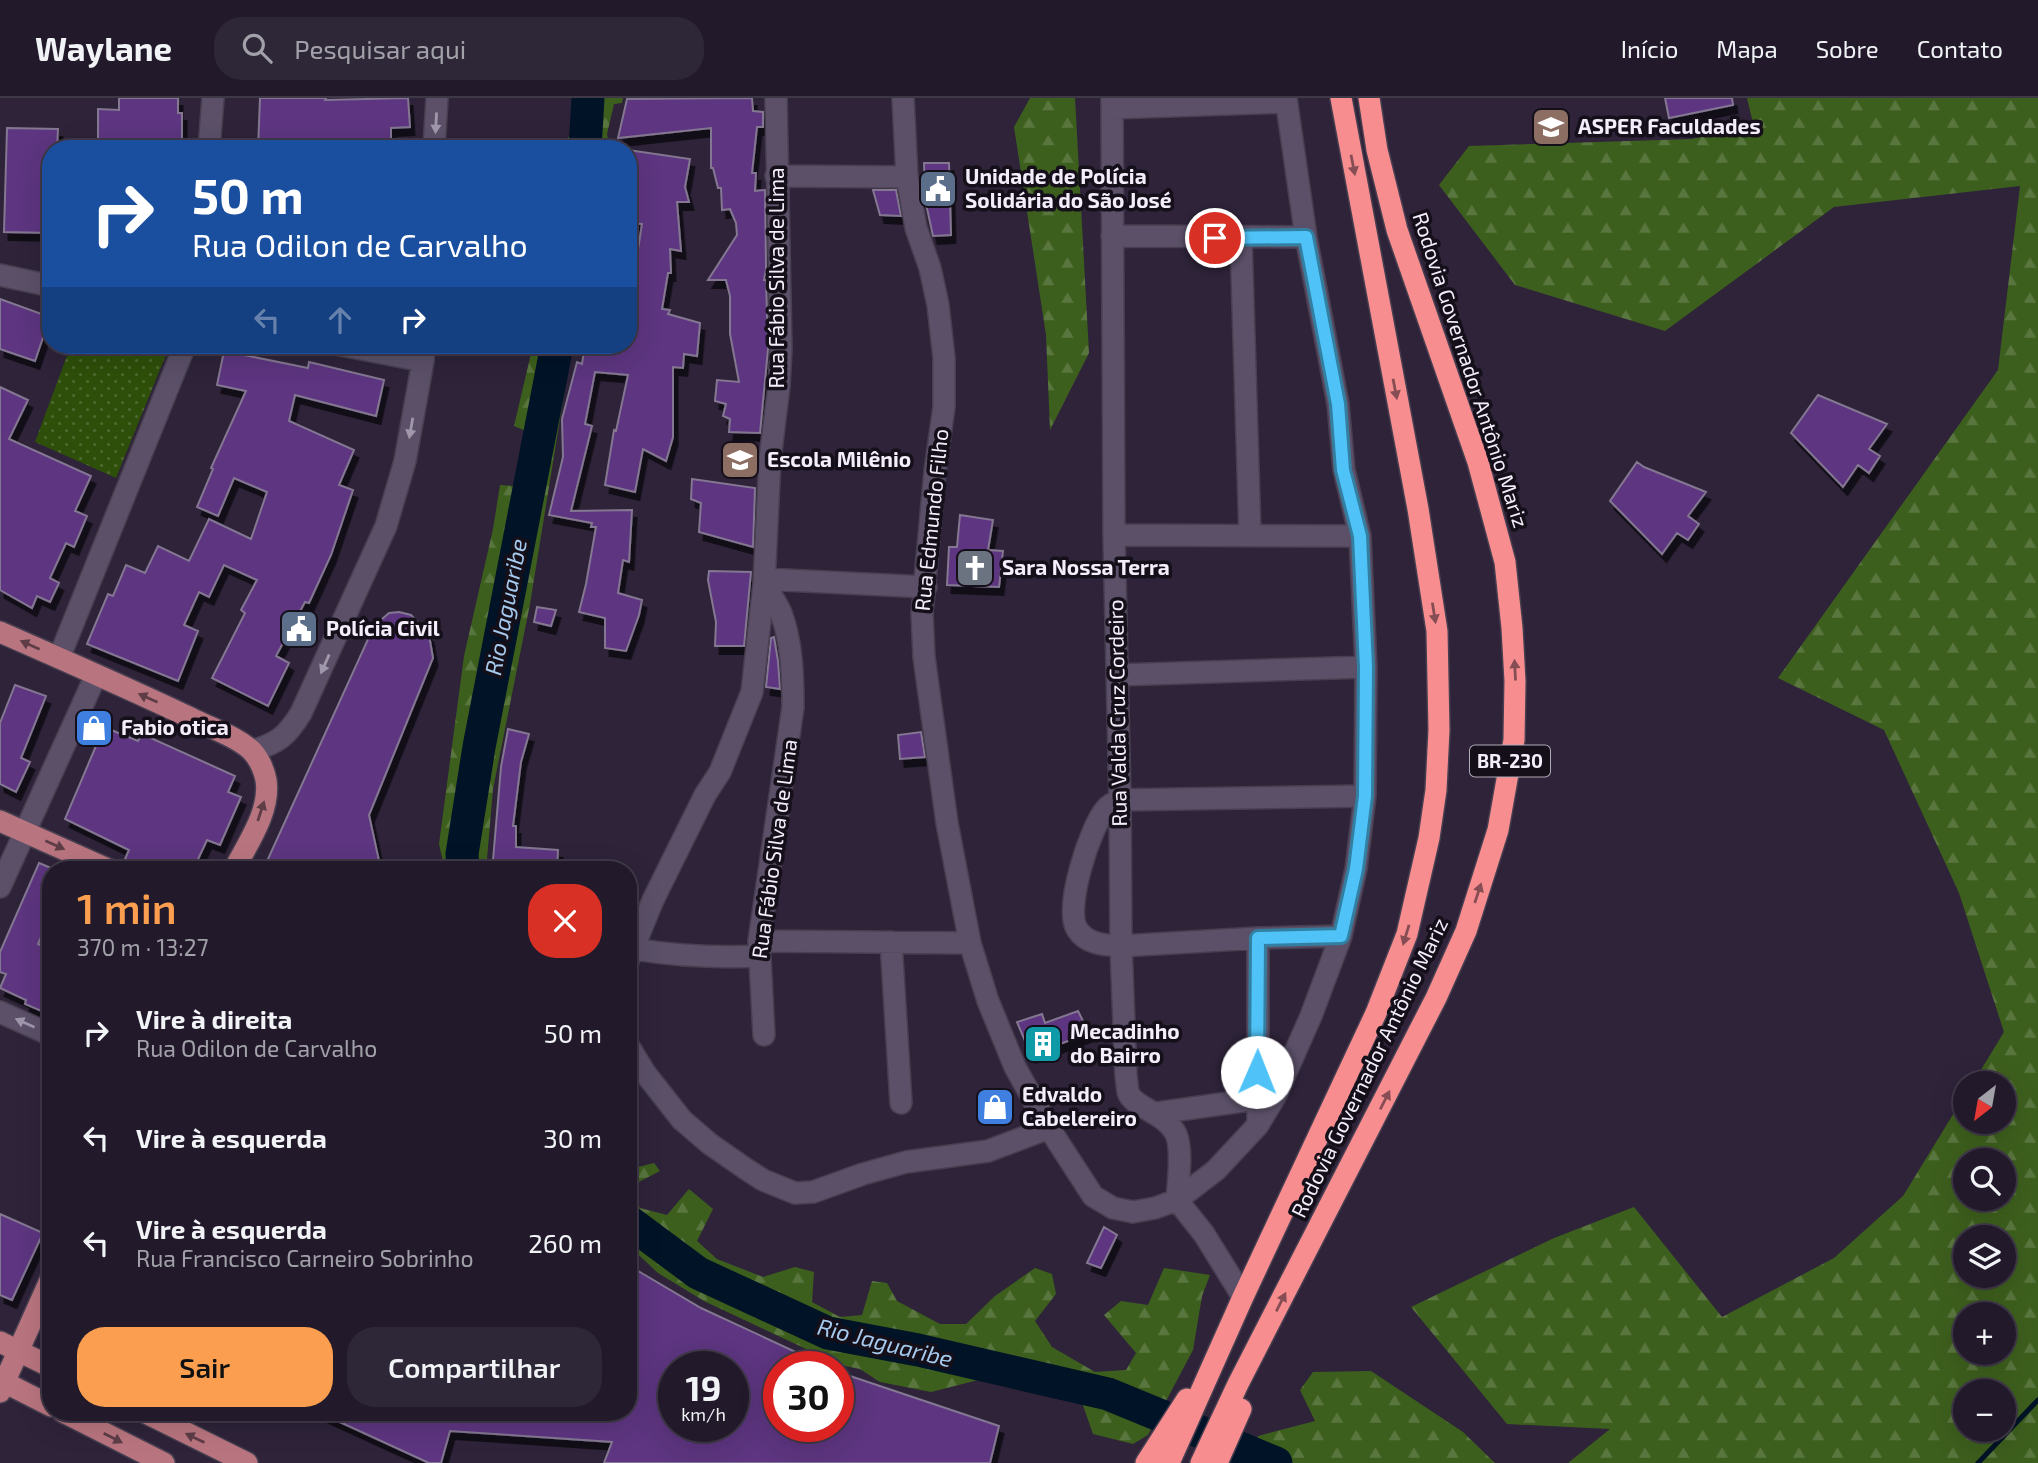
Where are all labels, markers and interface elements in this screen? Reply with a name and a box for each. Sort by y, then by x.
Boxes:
search box [214,17,704,80]
text: Waylane [35,28,172,68]
icon: search [238,29,276,67]
text: Pesquisar aqui [294,33,466,64]
text: Início [1621,34,1678,63]
text: Mapa [1716,34,1778,63]
text: Sobre [1816,34,1879,63]
text: Contato [1917,34,2003,63]
school or university icon: ASPER Faculdades [1530,106,1572,148]
one-way arrow [430,113,441,135]
place label: ASPER Faculdades [1578,113,1761,138]
one-way arrow [1348,154,1359,176]
place label: Unidade de Polícia Solidária do São José [965,163,1172,212]
text: 50 m [192,165,304,224]
street label: Rua Fábio Silva de Lima [763,167,788,389]
icon: right [77,168,168,259]
public building icon: Unidade de Polícia Solidária do São José [917,168,959,210]
pin [1185,208,1245,268]
street label: Rodovia Governador Antônio Mariz [1409,209,1534,530]
icon: arrive [1196,219,1234,257]
text: Rua Odilon de Carvalho [192,225,528,263]
icon: left [248,301,286,339]
icon: ahead [321,301,359,339]
icon: right [394,301,432,339]
one-way arrow [1390,378,1401,400]
one-way arrow [406,417,417,439]
street label: Rua Edmundo Filho [909,428,953,612]
school or university icon: Escola Milênio [719,439,761,481]
place label: Escola Milênio [767,446,911,471]
water label: Rio Jaguaribe [478,536,532,677]
church icon: Sara Nossa Terra [954,547,996,589]
place label: Sara Nossa Terra [1002,554,1170,579]
street label: Rua Valda Cruz Cordeiro [1102,599,1131,827]
one-way arrow [1429,602,1440,624]
public building icon: Polícia Civil [278,608,320,650]
place label: Polícia Civil [326,615,440,640]
one-way arrow [19,639,40,650]
one-way arrow [319,653,330,674]
one-way arrow [1509,658,1520,680]
one-way arrow [137,692,158,703]
shop icon: Fabio otica [73,707,115,749]
place label: Fabio otica [121,714,229,739]
street label: Rua Fábio Silva de Lima [746,738,801,960]
road number: BR-230 [1470,746,1550,776]
one-way arrow [256,801,267,822]
one-way arrow [45,839,65,851]
text: 1 min [77,882,177,932]
one-way arrow [1473,882,1484,903]
button: close [528,884,602,958]
street label: Rodovia Governador Antônio Mariz [1285,913,1452,1221]
one-way arrow [1400,924,1411,945]
text: 370 m · 13:27 [77,933,208,961]
text: Vire à direita [136,1003,292,1034]
icon: right [77,1014,115,1052]
one-way arrow [15,1017,36,1028]
text: 50 m [544,1017,602,1048]
place label: Mecadinho do Bairro [1070,1018,1180,1067]
building icon: Mecadinho do Bairro [1022,1023,1064,1065]
text: Rua Odilon de Carvalho [136,1034,377,1062]
position arrow [1220,1035,1294,1109]
north arrow [1953,1071,2016,1134]
map controls [1953,1071,2016,1442]
place label: Edvaldo Cabelereiro [1022,1081,1137,1130]
shop icon: Edvaldo Cabelereiro [974,1086,1016,1128]
one-way arrow [1379,1090,1390,1110]
icon: left [77,1119,115,1157]
text: Vire à esquerda [136,1122,327,1153]
text: 30 m [543,1122,602,1153]
button: search [1953,1148,2016,1211]
text: Vire à esquerda [136,1213,327,1244]
icon: left [77,1224,115,1262]
button: layers [1953,1225,2016,1288]
text: 260 m [528,1227,602,1258]
text: Rua Francisco Carneiro Sobrinho [136,1244,473,1272]
one-way arrow [1276,1292,1287,1312]
button: + [1953,1302,2016,1365]
water label: Rio Jaguaribe [815,1312,956,1372]
button: Sair [77,1327,333,1407]
button: Compartilhar [347,1327,602,1407]
speed limit sign: 30 [763,1351,854,1442]
text: 19 [686,1366,721,1408]
button: − [1953,1379,2016,1442]
text: km/h [681,1403,726,1425]
one-way arrow [104,1432,123,1444]
one-way arrow [185,1432,205,1443]

